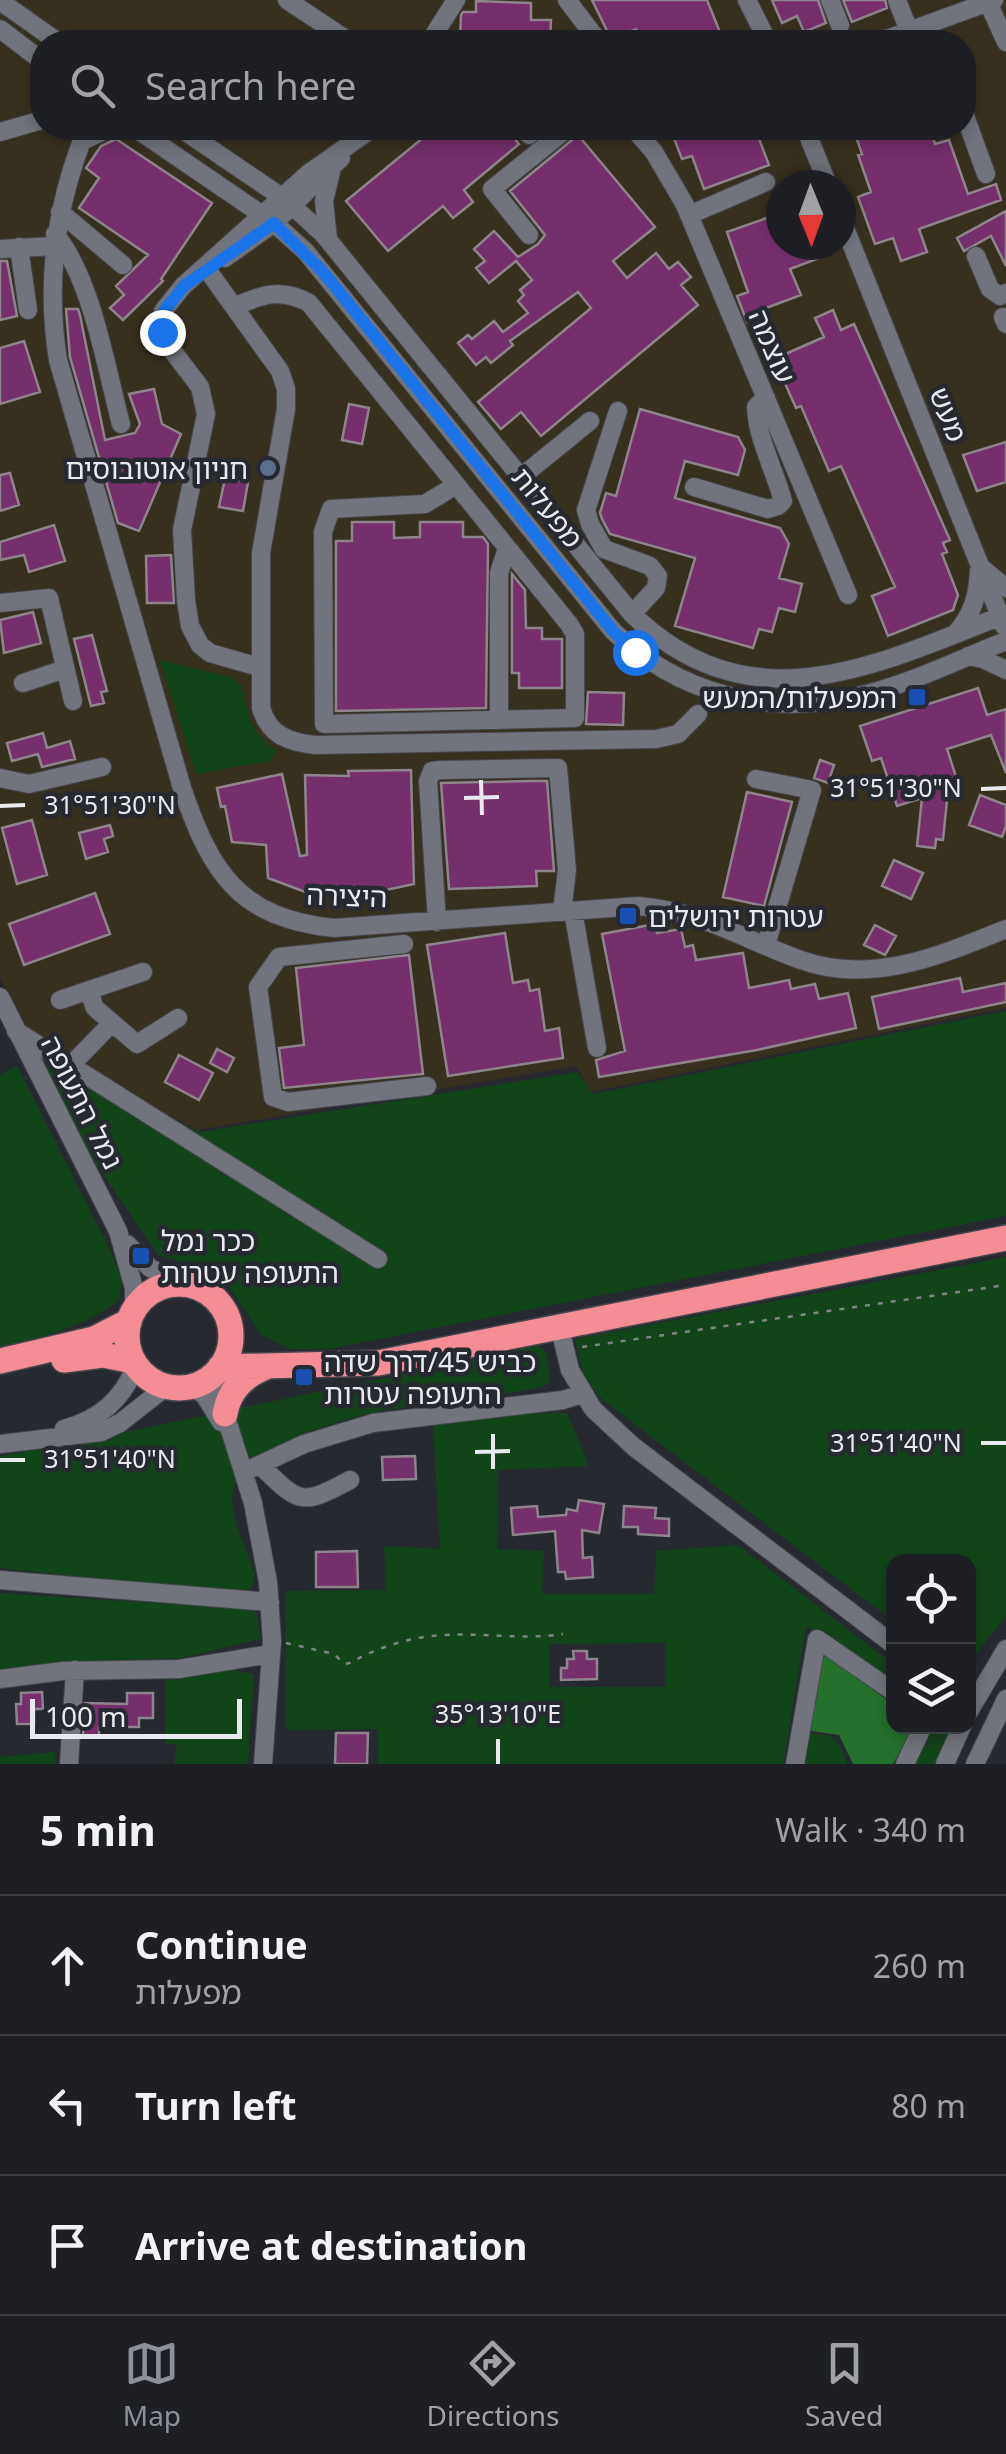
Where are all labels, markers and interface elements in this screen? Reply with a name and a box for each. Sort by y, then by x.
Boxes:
search box [30,30,976,140]
icon: search [65,58,120,113]
text: Search here [145,59,356,111]
north arrow [766,170,856,260]
street label: עוצמה [741,303,805,389]
route end [140,310,186,356]
street label: מעש [921,381,977,447]
place label: חניון אוטובוסים [66,449,248,487]
marker: חניון אוטובוסים [257,457,279,479]
street label: מפעלות [504,459,592,555]
route start [613,630,659,676]
place label: המפעלות/המעש [703,678,897,716]
marker: המפעלות/המעש [906,686,928,708]
text: 31°51'30"N [830,770,962,804]
text: 31°51'30"N [44,787,176,821]
street label: היצירה [306,875,388,915]
place label: עטרות ירושלים [648,897,824,935]
marker: עטרות ירושלים [617,905,639,927]
street label: נמל התעופה [33,1029,133,1175]
place label: ככר נמל התעופה עטרות [161,1221,339,1291]
marker: ככר נמל התעופה עטרות [130,1245,152,1267]
place label: כביש 45/דרך שדה התעופה עטרות [324,1342,536,1412]
marker: כביש 45/דרך שדה התעופה עטרות [293,1366,315,1388]
text: 31°51'40"N [830,1425,962,1459]
text: 31°51'40"N [44,1441,176,1475]
map controls [886,1554,976,1734]
button: locate [886,1554,976,1644]
button: layers [886,1644,976,1734]
scale bar [30,1694,242,1738]
text: 35°13'10"E [435,1696,561,1730]
text: 100 m [45,1697,127,1735]
text: 5 min [40,1801,156,1858]
text: Walk · 340 m [775,1808,966,1851]
text: Continue [135,1918,308,1970]
icon: ahead [40,1938,95,1993]
text: 260 m [873,1944,966,1987]
text: מפעלות [135,1970,242,2013]
icon: left [40,2078,95,2133]
text: Turn left [135,2079,297,2131]
text: 80 m [891,2084,966,2127]
icon: arrive [40,2218,95,2273]
text: Arrive at destination [135,2219,527,2271]
tab: Map [123,2336,181,2434]
tab: Directions [427,2336,559,2434]
tab: Saved [805,2336,883,2434]

